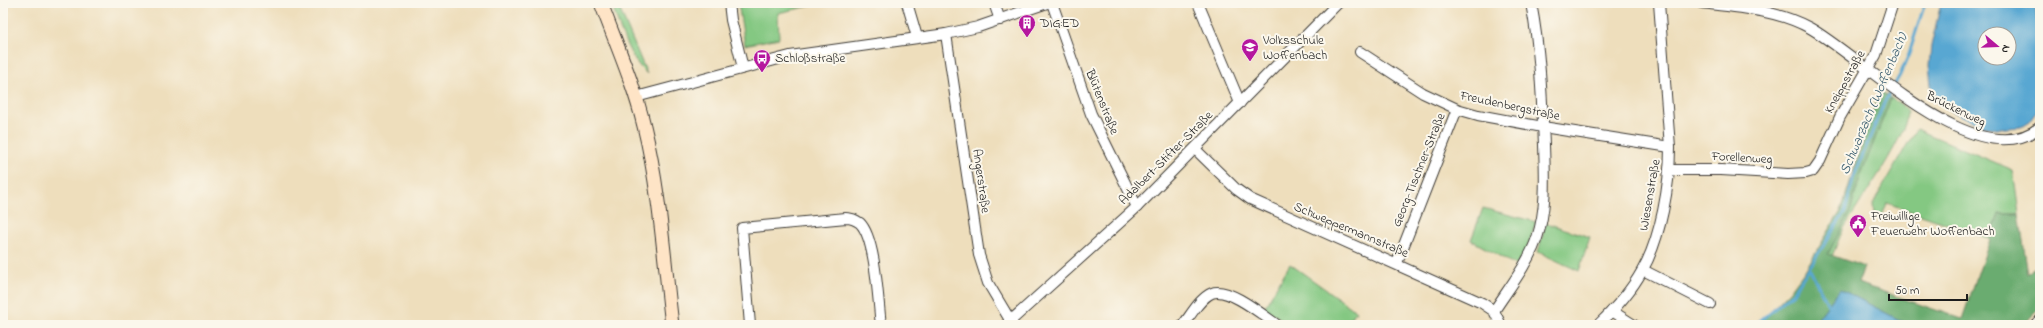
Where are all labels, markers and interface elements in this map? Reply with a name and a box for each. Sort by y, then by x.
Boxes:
building icon: DIG:ED [1017,13,1037,38]
place label: DIG:ED [1039,14,1079,33]
north arrow [1977,26,2017,66]
water label: Schwarzach (Woffenbach) [1835,28,1914,178]
place label: Volksschule Woffenbach [1262,31,1327,65]
school or university icon: Volksschule Woffenbach [1240,37,1260,62]
text: N [1997,43,2014,55]
street label: Kneippstraße [1820,47,1870,117]
bus stop icon: Schloßstraße [752,48,772,73]
place label: Schloßstraße [775,49,845,68]
street label: Blütenstraße [1080,66,1124,138]
street label: Freudenbergstraße [1457,86,1562,127]
street label: Brückenweg [1922,86,1989,133]
street label: Adalbert-Stifter-Straße [1115,106,1218,209]
street label: Georg-Tischner-Straße [1387,110,1452,230]
street label: Forellenweg [1710,147,1773,170]
street label: Angerstraße [966,148,995,215]
street label: Wiesenstraße [1634,158,1666,232]
street label: Schweppermannstraße [1291,197,1412,263]
place label: Freiwillige Feuerwehr Woffenbach [1870,207,1995,241]
public building icon: Freiwillige Feuerwehr Woffenbach [1848,213,1868,238]
scale bar [1889,276,1967,302]
text: 50 m [1895,282,1919,300]

